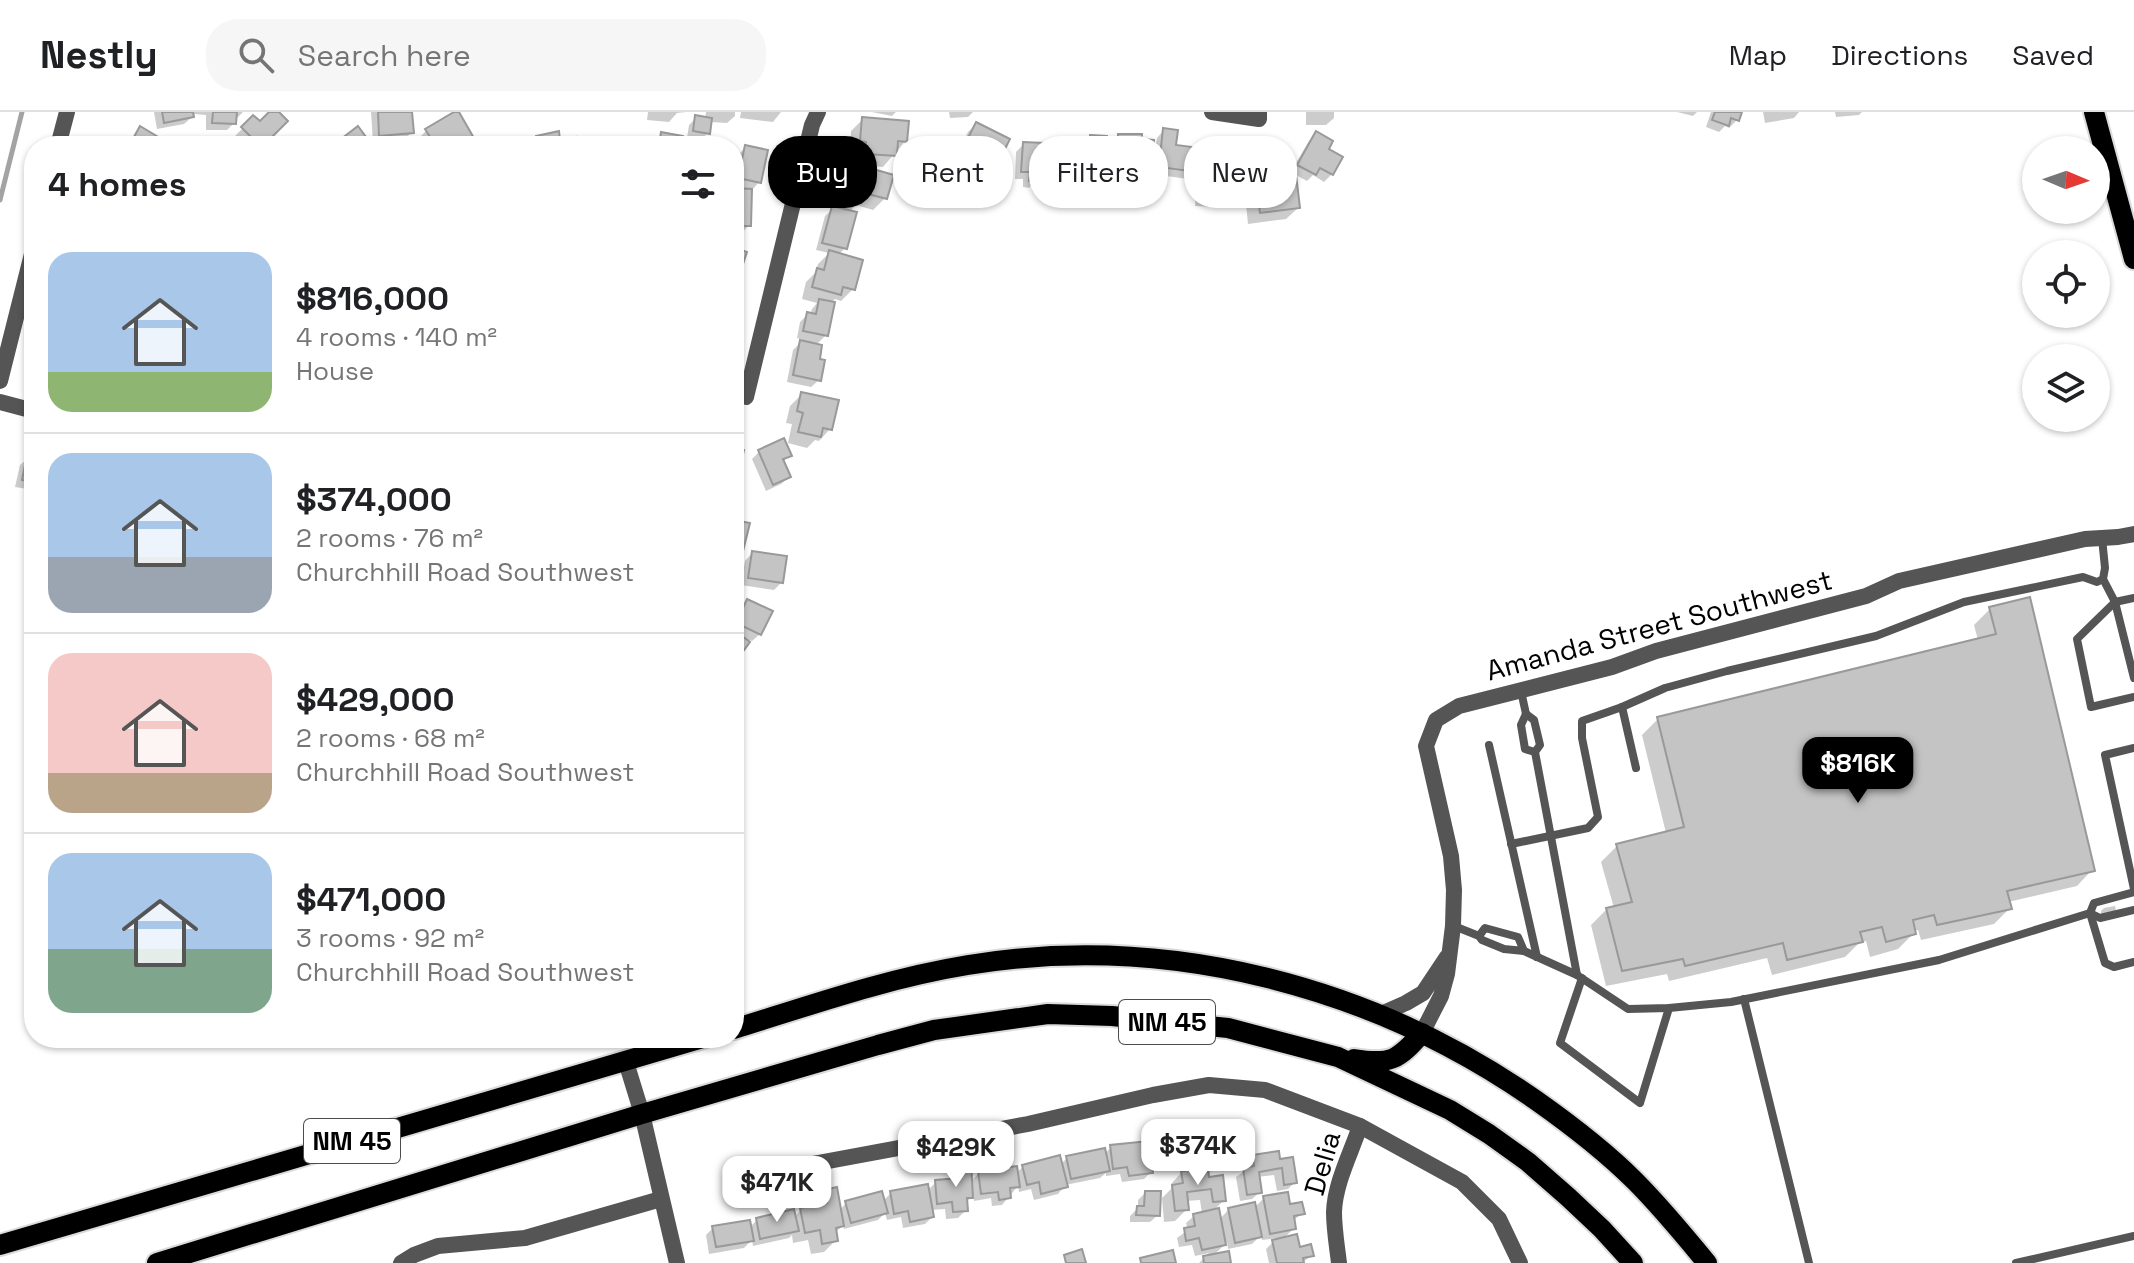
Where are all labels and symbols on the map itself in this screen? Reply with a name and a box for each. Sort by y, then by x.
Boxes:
north arrow [2022,136,2110,224]
street label: Amanda Street Southwest [1482,561,1836,689]
pin: $816K [1802,737,1914,805]
road number: NM 45 [1119,1000,1215,1044]
road number: NM 45 [304,1119,400,1163]
pin: $374K [1142,1119,1254,1187]
pin: $429K [900,1121,1012,1189]
street label: Delia [1296,1127,1348,1199]
pin: $471K [721,1156,833,1224]

